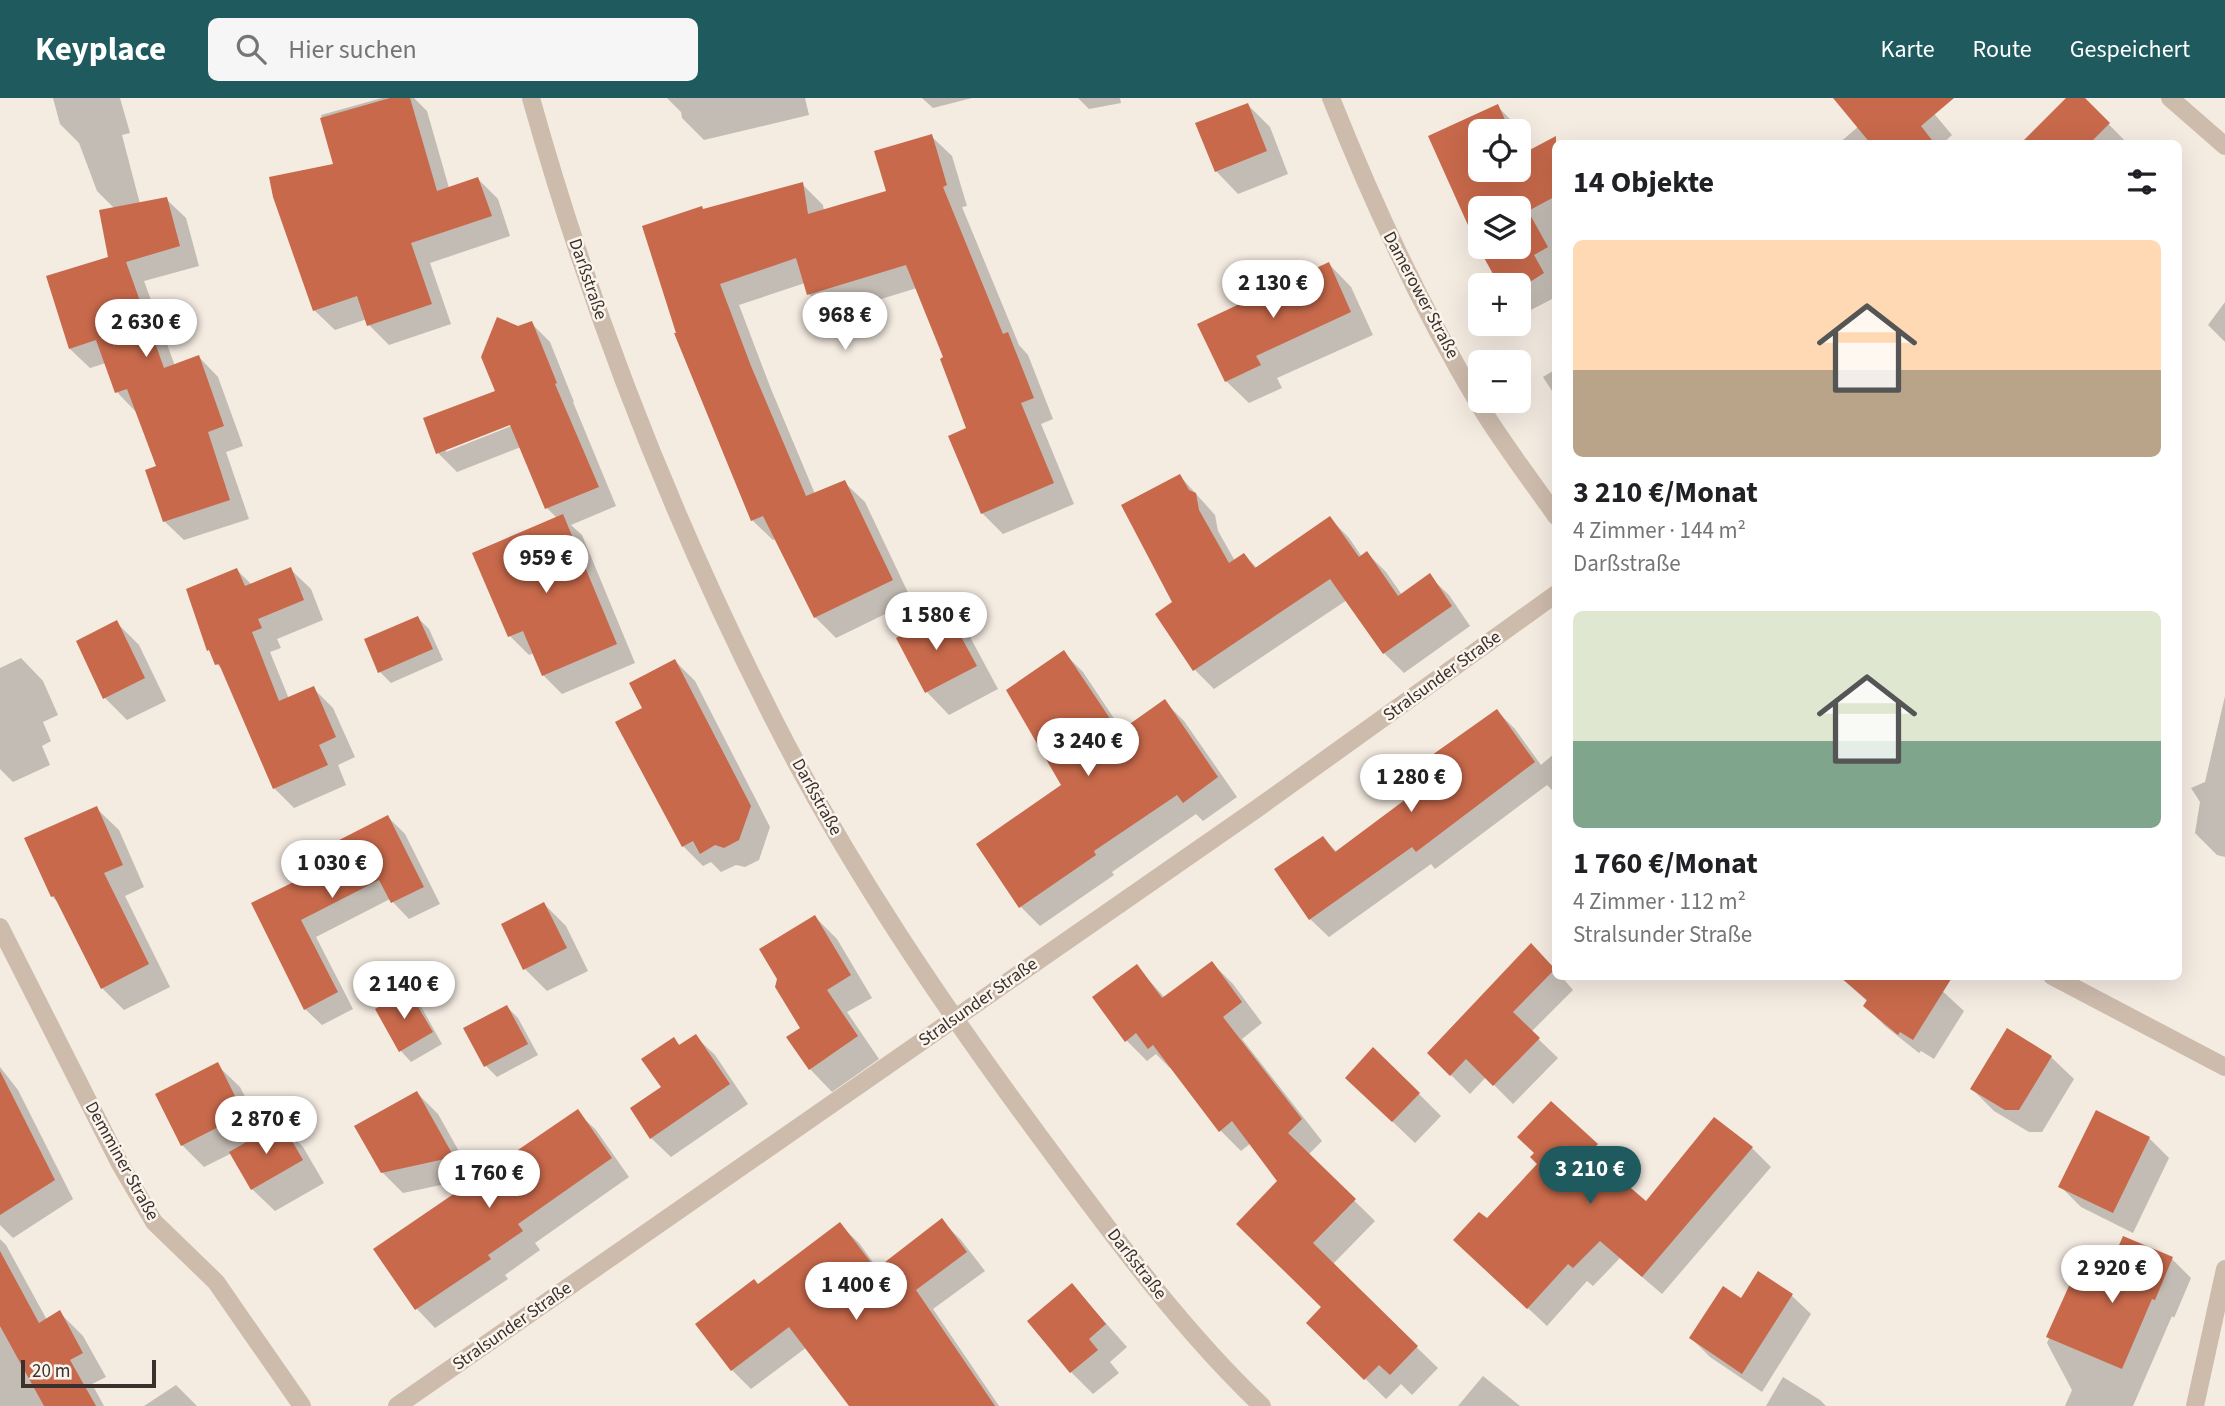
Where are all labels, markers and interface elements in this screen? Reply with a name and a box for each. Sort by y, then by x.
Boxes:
search box [208,18,698,81]
text: Keyplace [35,26,166,73]
icon: search [232,30,270,68]
text: Hier suchen [288,31,417,68]
text: Karte [1881,32,1935,67]
text: Route [1973,32,2032,67]
text: Gespeichert [2070,32,2190,67]
map controls [1468,119,1531,413]
button: locate [1468,119,1531,182]
text: 14 Objekte [1573,161,1714,204]
icon: filters [2123,163,2161,201]
button: layers [1468,196,1531,259]
street label: Damerower Straße [1377,227,1465,363]
street label: Darßstraße [562,235,614,323]
pin: 2 130 € [1208,260,1338,320]
text: 2 130 € [1238,266,1308,299]
button: + [1468,273,1531,336]
icon: home [1804,285,1930,411]
pin: 968 € [796,292,894,352]
text: 968 € [818,298,872,331]
pin: 2 630 € [81,300,211,359]
text: 2 630 € [111,305,181,338]
button: − [1468,350,1531,413]
text: 3 210 €/Monat [1573,471,1758,514]
text: 4 Zimmer · 144 m² [1573,514,1746,547]
pin: 959 € [497,536,595,595]
text: 959 € [519,541,573,574]
text: Darßstraße [1573,547,1681,580]
pin: 1 580 € [871,592,1001,652]
text: 1 580 € [901,598,971,631]
street label: Stralsunder Straße [1378,625,1506,727]
icon: home [1804,656,1930,782]
pin: 3 240 € [1023,718,1153,778]
text: 3 240 € [1053,724,1123,757]
street label: Darßstraße [786,754,848,840]
pin: 1 280 € [1346,754,1476,814]
text: 1 280 € [1376,760,1446,793]
pin: 1 030 € [267,840,397,900]
text: 1 760 €/Monat [1573,842,1758,885]
text: 1 030 € [297,846,367,879]
text: 4 Zimmer · 112 m² [1573,885,1746,918]
text: Stralsunder Straße [1573,918,1752,951]
street label: Stralsunder Straße [913,952,1043,1052]
pin: 2 140 € [339,962,469,1021]
text: 2 140 € [369,967,439,1000]
pin: 2 870 € [201,1096,331,1156]
street label: Demminer Straße [79,1097,165,1225]
text: 2 870 € [231,1102,301,1135]
pin: 3 210 € [1525,1146,1655,1206]
pin: 1 760 € [424,1150,554,1210]
text: 3 210 € [1555,1152,1625,1185]
text: 1 760 € [454,1156,524,1189]
street label: Darßstraße [1101,1223,1173,1305]
pin: 2 920 € [2047,1246,2177,1305]
text: 2 920 € [2077,1251,2147,1284]
pin: 1 400 € [791,1262,921,1322]
text: 1 400 € [821,1268,891,1301]
street label: Stralsunder Straße [447,1276,577,1376]
scale bar [21,1357,156,1389]
text: 20 m [32,1358,70,1385]

